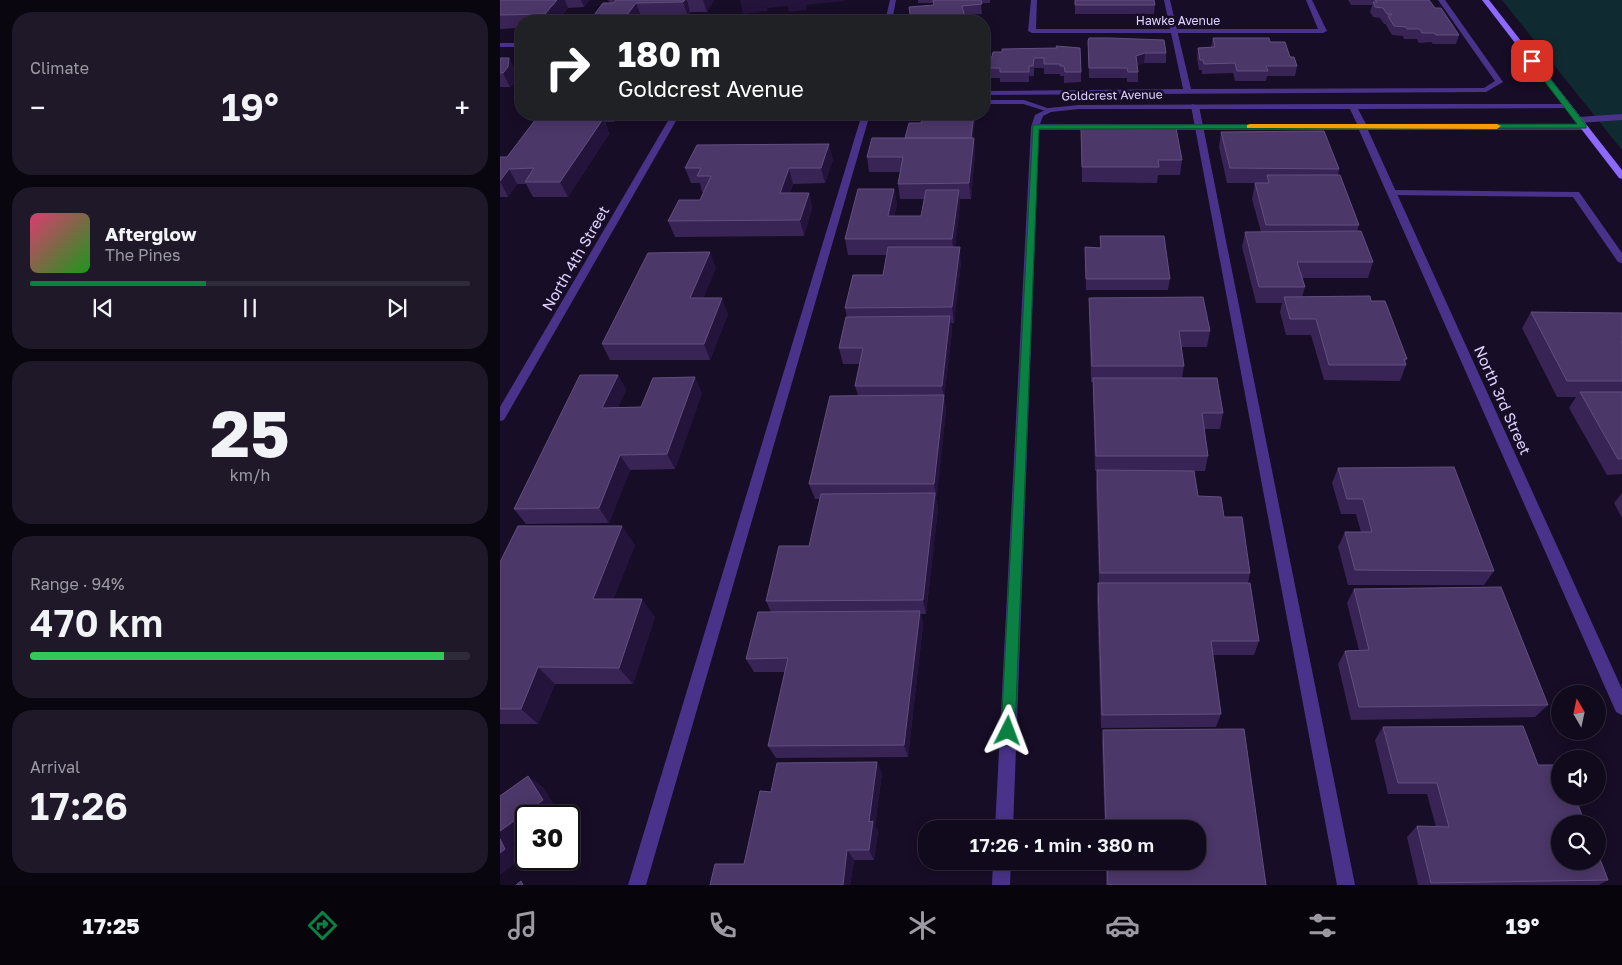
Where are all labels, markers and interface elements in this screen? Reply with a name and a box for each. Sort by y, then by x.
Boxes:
street label: Hawke Avenue [1136,13,1220,28]
text: 180 m [618,33,721,75]
icon: right [535,35,600,100]
pin [1511,40,1553,82]
icon: arrive [1518,47,1546,75]
text: Climate [30,58,89,78]
text: Goldcrest Avenue [618,75,804,102]
text: 19° [221,84,279,129]
street label: Goldcrest Avenue [1061,87,1163,103]
text: − [30,91,45,124]
text: + [455,91,470,124]
street label: North 4th Street [538,202,612,314]
text: Afterglow [105,222,196,245]
text: The Pines [105,245,180,265]
icon: previous [89,294,117,322]
icon: pause [236,294,264,322]
icon: next [383,294,411,322]
street label: North 3rd Street [1471,343,1535,457]
text: 25 [210,393,290,471]
text: km/h [230,465,270,485]
text: Range · 94% [30,574,124,594]
text: 470 km [30,600,163,645]
north arrow [1551,685,1606,740]
map controls [1551,685,1606,870]
position arrow [981,704,1033,756]
button: sound [1551,750,1606,805]
text: Arrival [30,757,80,777]
text: 17:26 [30,783,128,828]
speed limit sign: 30 [515,805,580,870]
button: search [1551,815,1606,870]
text: 17:26 · 1 min · 380 m [970,833,1154,856]
icon: directions [305,908,340,943]
icon: music [505,908,540,943]
icon: phone [705,908,740,943]
icon: climate [905,908,940,943]
icon: car [1105,908,1140,943]
icon: filters [1305,908,1340,943]
text: 17:25 [83,912,140,939]
text: 19° [1506,912,1539,939]

